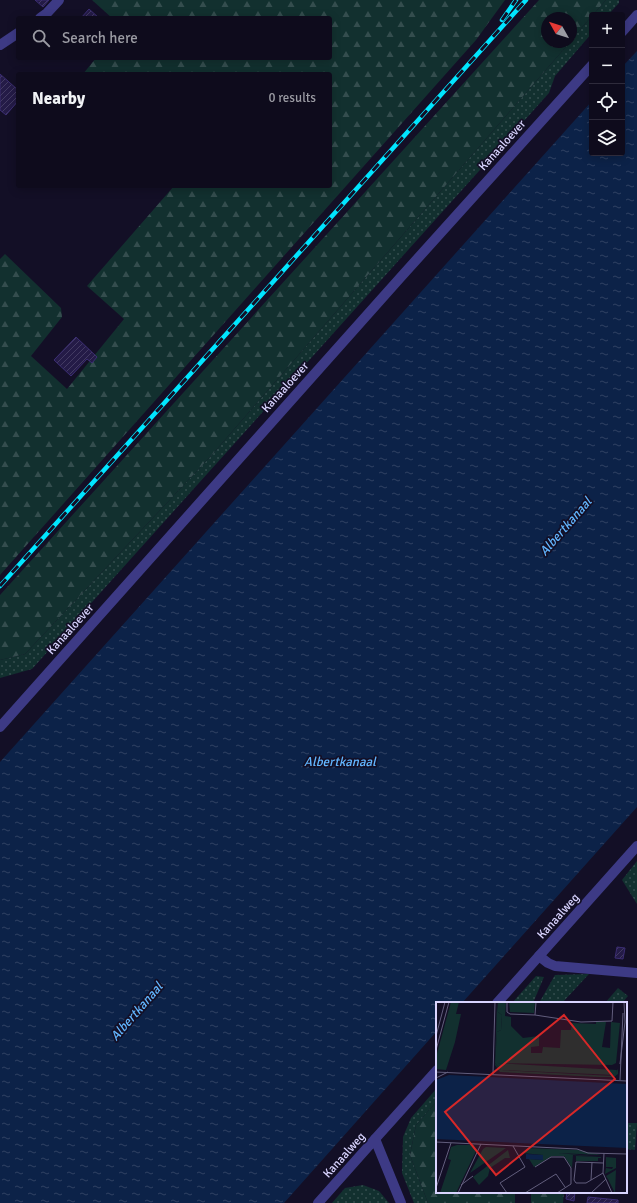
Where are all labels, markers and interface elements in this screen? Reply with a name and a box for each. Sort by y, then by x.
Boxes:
north arrow [541,12,577,48]
map controls [589,12,625,156]
button: + [589,12,625,48]
search box [16,16,332,60]
icon: search [30,27,52,49]
text: Search here [62,29,138,47]
button: − [589,48,625,84]
button: locate [589,84,625,120]
text: Nearby [32,88,85,109]
text: 0 results [268,90,316,106]
street label: Kanaaloever [476,116,529,174]
button: layers [589,120,625,156]
street label: Kanaaloever [259,358,312,416]
water label: Albertkanaal [536,493,596,559]
street label: Kanaaloever [44,600,97,658]
water label: Albertkanaal [304,754,377,770]
street label: Kanaalweg [534,890,583,942]
water label: Albertkanaal [107,978,167,1044]
inset map [436,1002,627,1193]
street label: Kanaalweg [320,1129,369,1181]

